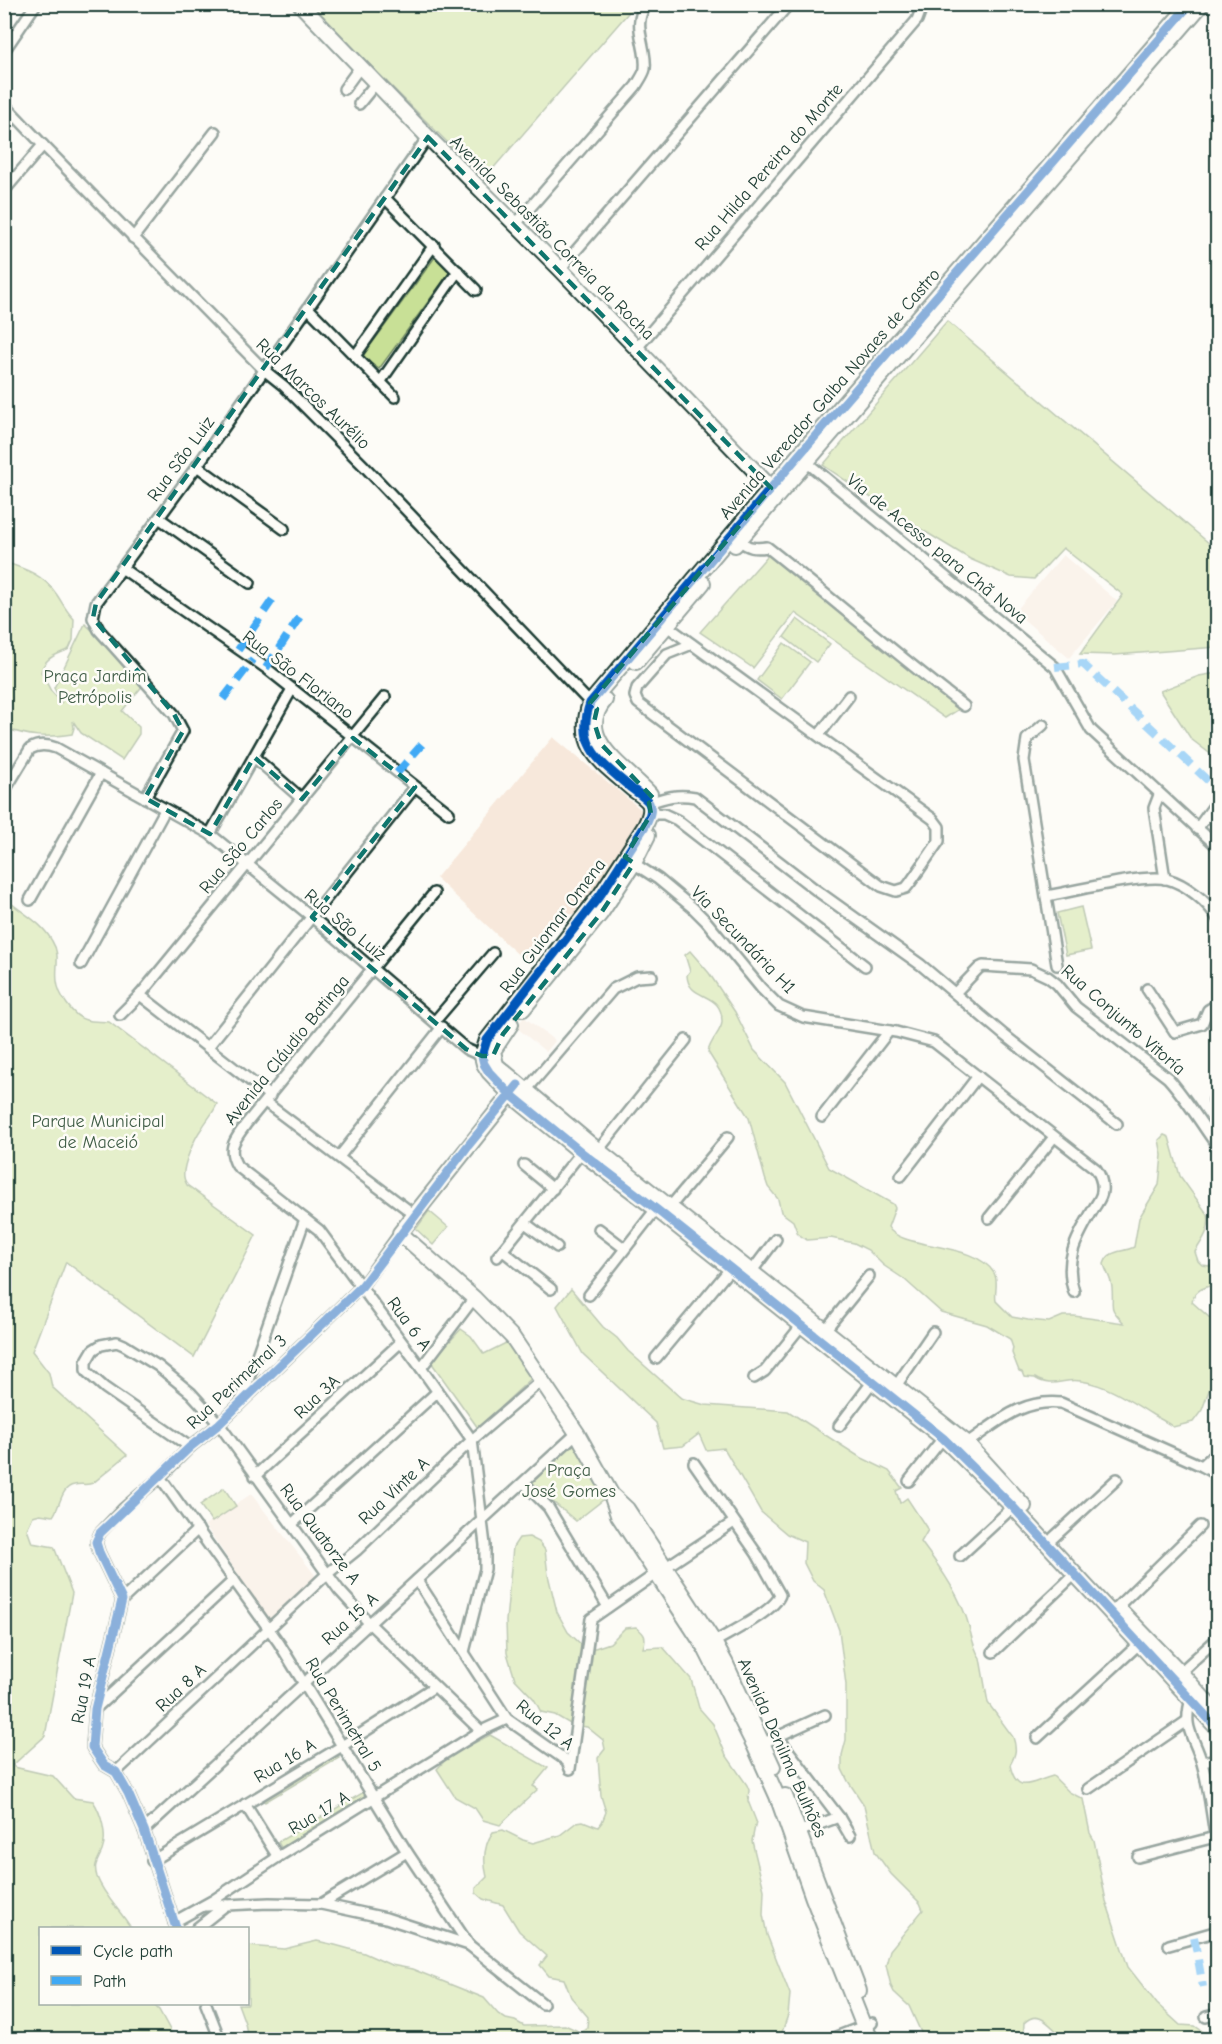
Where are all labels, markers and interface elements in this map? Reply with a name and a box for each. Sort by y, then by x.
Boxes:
street label: Rua Hilda Pereira do Monte [691,79,847,255]
street label: Avenida Sebastião Correia da Rocha [445,131,659,345]
street label: Avenida Vereador Galba Novaes de Castro [715,264,945,524]
street label: Rua Marcos Aurélio [252,334,374,454]
street label: Rua São Luiz [143,412,219,506]
street label: Via de Acesso para Chã Nova [842,469,1032,629]
street label: Rua São Floriano [238,626,358,724]
park label: Praça Jardim Petrópolis [44,666,146,708]
street label: Rua São Carlos [195,794,287,898]
street label: Rua Guiomar Omena [496,855,610,997]
street label: Via Secundária H1 [686,882,800,998]
street label: Rua São Luiz [300,885,390,965]
street label: Rua Conjunto Vitoría [1057,960,1189,1080]
street label: Avenida Cláudio Batinga [220,971,354,1129]
park label: Parque Municipal de Maceió [32,1111,164,1153]
street label: Rua 6 A [382,1293,436,1355]
street label: Rua Perimetral 3 [183,1330,291,1434]
street label: Rua 3A [290,1371,344,1423]
street label: Rua Vinte A [354,1453,434,1529]
park label: Praça José Gomes [522,1460,616,1502]
street label: Rua Quatorze A [275,1480,365,1588]
street label: Rua 15 A [317,1588,383,1650]
street label: Rua 19 A [67,1654,101,1726]
street label: Rua Perimetral 5 [301,1654,385,1776]
street label: Avenida Denilma Bulhões [733,1655,831,1841]
street label: Rua 8 A [152,1660,210,1716]
street label: Rua 12 A [512,1695,578,1755]
street label: Rua 16 A [250,1734,320,1788]
street label: Rua 17 A [285,1787,353,1839]
legend [39,1927,249,2005]
text: Cycle path [93,1941,173,1962]
text: Path [93,1971,126,1992]

